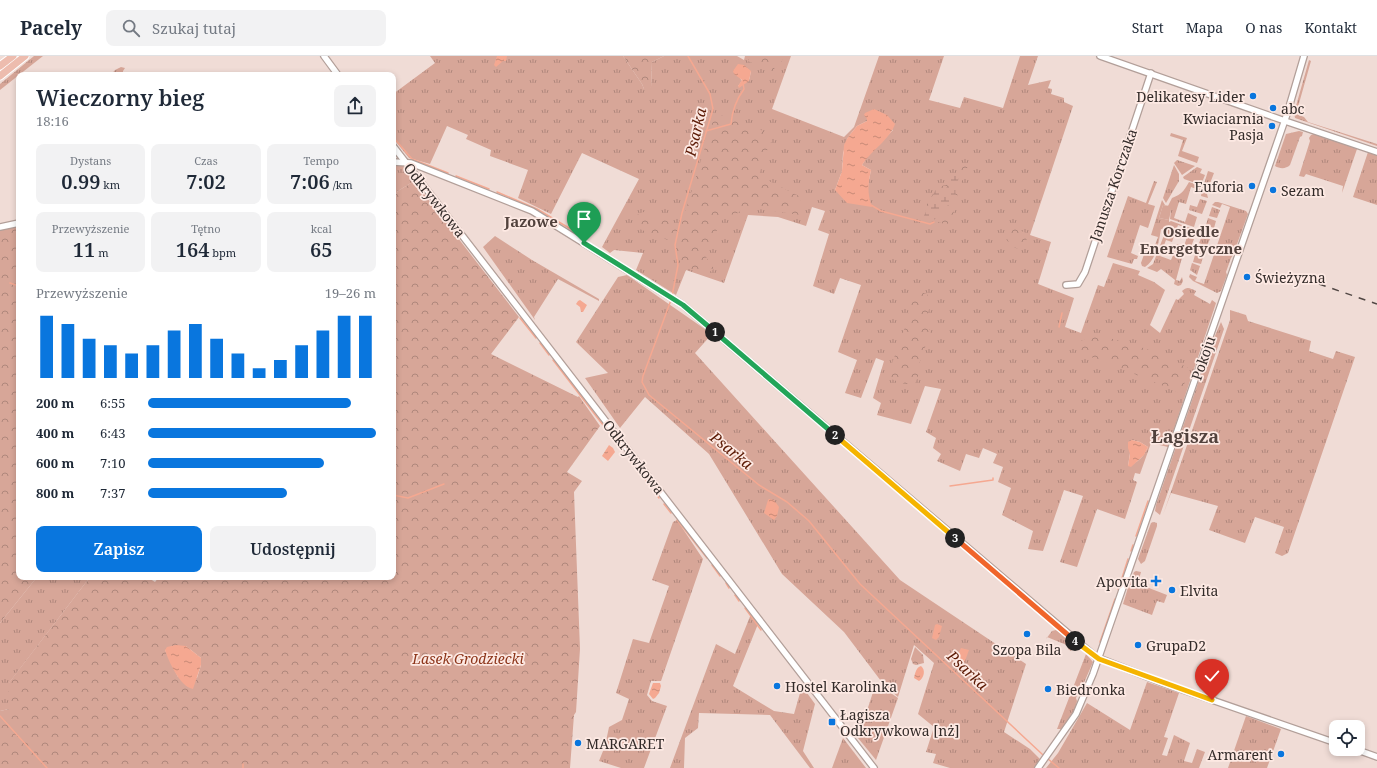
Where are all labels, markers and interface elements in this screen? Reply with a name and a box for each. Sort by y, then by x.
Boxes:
search box [106,10,386,46]
text: Pacely [20,15,82,41]
icon: search [120,17,142,39]
text: Szukaj tutaj [152,18,236,38]
text: Start [1132,18,1164,37]
text: Mapa [1186,18,1223,37]
text: O nas [1245,18,1282,37]
text: Kontakt [1304,18,1357,37]
text: Wieczorny bieg [36,82,204,112]
button: share [334,85,376,127]
place label: Delikatesy Lider [1136,87,1245,106]
marker: Delikatesy Lider [1248,91,1258,101]
place label: abc [1281,99,1304,118]
marker: abc [1268,103,1278,113]
water label: Psarka [679,105,710,159]
place label: Kwiaciarnia Pasja [1183,109,1264,144]
text: 18:16 [36,112,69,130]
marker: Kwiaciarnia Pasja [1267,121,1277,131]
street label: Janusza Korczaka [1084,126,1141,245]
text: Dystans [70,153,111,168]
text: Czas [194,153,218,168]
text: Tempo [304,153,339,168]
street label: Odkrywkowa [400,159,470,241]
text: 0.99 [61,168,100,195]
text: 7:02 [186,168,226,195]
text: 7:06 [290,168,330,195]
text: km [100,177,120,192]
text: /km [330,177,353,192]
place label: Euforia [1194,177,1244,196]
marker: Euforia [1247,181,1257,191]
place label: Sezam [1281,181,1324,200]
marker: Sezam [1268,185,1278,195]
pin [567,202,601,243]
icon: arrive [573,208,595,230]
district label: Jazowe [503,211,558,231]
text: Przewyższenie [52,221,129,236]
text: Tętno [191,221,221,236]
text: kcal [311,221,332,236]
district label: Osiedle Energetyczne [1140,221,1242,258]
text: 11 [73,236,95,263]
text: 164 [176,236,210,263]
text: 65 [310,236,333,263]
text: m [95,245,109,260]
text: bpm [210,245,236,260]
place label: Świeżyzna [1255,268,1326,287]
marker: Świeżyzna [1242,272,1252,282]
text: Przewyższenie [36,284,128,302]
text: 19–26 m [325,284,376,302]
pin: 1 [705,322,725,342]
text: 1 [712,324,718,339]
street label: Pokoju [1187,333,1219,383]
text: 200 m [36,394,74,412]
text: 6:55 [100,394,126,412]
street label: Odkrywkowa [599,416,669,498]
text: 400 m [36,424,74,442]
text: 6:43 [100,424,126,442]
district label: Łagisza [1151,424,1219,448]
pin: 2 [825,425,845,445]
water label: Psarka [706,426,758,473]
text: 2 [832,427,838,442]
text: 600 m [36,454,74,472]
text: 7:10 [100,454,126,472]
text: 800 m [36,484,74,502]
text: 7:37 [100,484,126,502]
button: Zapisz [36,526,202,572]
button: Udostępnij [210,526,376,572]
pin: 3 [945,528,965,548]
text: 3 [952,530,958,545]
place label: Apovita [1096,572,1148,591]
marker: Apovita [1151,576,1161,586]
place label: Elvita [1180,581,1219,600]
marker: Elvita [1167,585,1177,595]
marker: Szopa Bila [1022,629,1032,639]
pin: 4 [1065,631,1085,651]
text: 4 [1072,633,1078,648]
place label: GrupaD2 [1146,636,1206,655]
place label: Szopa Bila [993,640,1062,659]
marker: GrupaD2 [1133,640,1143,650]
water label: Psarka [942,645,993,694]
park label: Lasek Grodziecki [411,649,525,668]
pin [1195,659,1229,700]
icon: check [1201,665,1223,687]
place label: Hostel Karolinka [785,677,897,696]
place label: Biedronka [1056,680,1126,699]
marker: Hostel Karolinka [772,681,782,691]
marker: Biedronka [1043,684,1053,694]
place label: Łagisza Odkrywkowa [nż] [840,705,960,740]
marker: Łagisza Odkrywkowa [nż] [827,717,837,727]
map controls [1329,720,1365,756]
button: locate [1329,720,1365,756]
place label: MARGARET [586,734,665,753]
marker: MARGARET [573,738,583,748]
place label: Armarent [1207,745,1273,764]
marker: Armarent [1276,749,1286,759]

